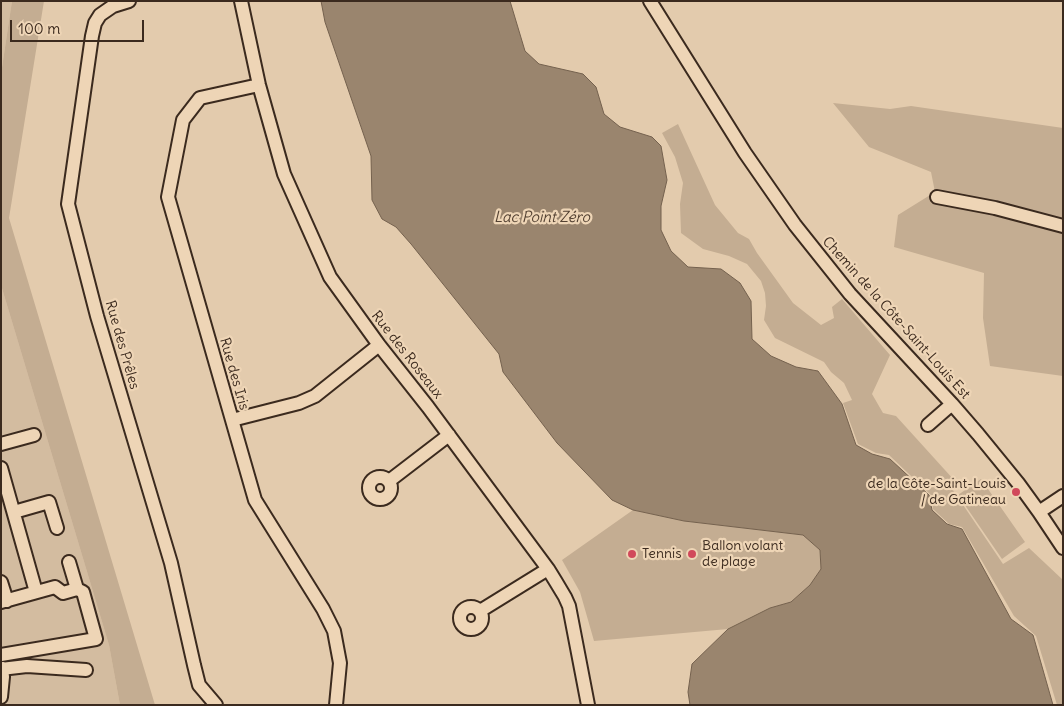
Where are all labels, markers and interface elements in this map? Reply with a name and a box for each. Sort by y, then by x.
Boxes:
scale bar [12,10,146,42]
text: 100 m [18,19,60,38]
water label: Lac Point Zéro [494,209,590,227]
street label: Chemin de la Côte-Saint-Louis Est [819,233,973,403]
street label: Rue des Prêles [101,299,143,391]
street label: Rue des Roseaux [368,308,446,402]
street label: Rue des Iris [216,336,252,412]
place label: de la Côte-Saint-Louis / de Gatineau [868,476,1006,508]
marker: de la Côte-Saint-Louis / de Gatineau [1010,486,1022,498]
place label: Ballon volant de plage [702,538,783,570]
place label: Tennis [642,546,682,562]
marker: Tennis [626,548,638,560]
marker: Ballon volant de plage [686,548,698,560]

